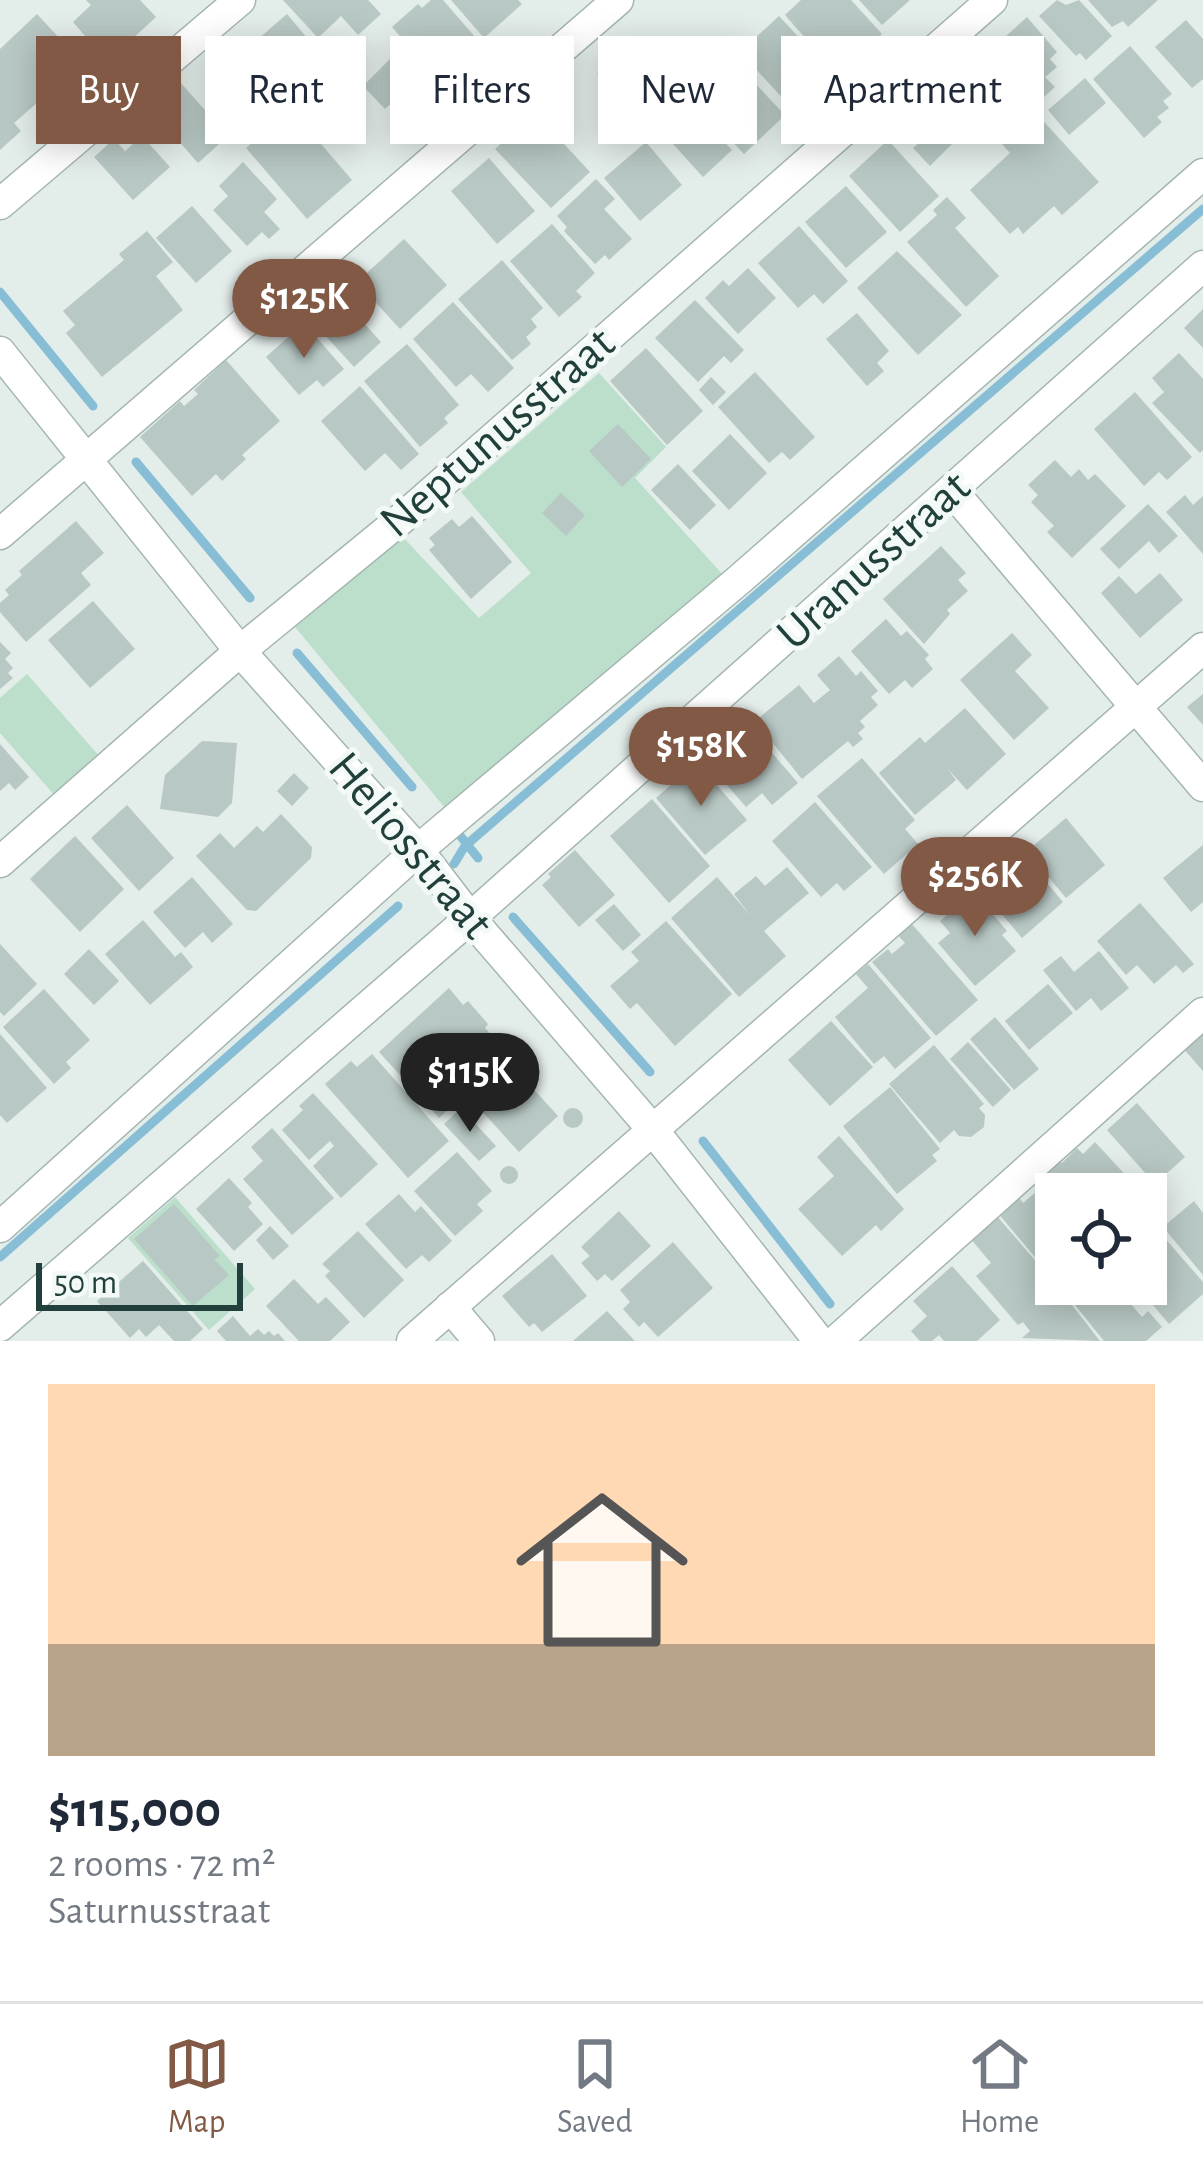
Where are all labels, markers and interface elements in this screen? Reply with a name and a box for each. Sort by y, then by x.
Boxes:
chip: Buy [36,36,181,144]
chip: Rent [205,36,366,144]
chip: Filters [390,36,574,144]
chip: New [598,36,757,144]
chip: Apartment [781,36,1044,144]
pin: $125K [220,259,388,361]
text: $125K [259,278,349,317]
street label: Neptunusstraat [372,319,624,547]
street label: Uranusstraat [769,463,979,659]
pin: $158K [617,707,785,809]
text: $158K [656,726,746,765]
street label: Heliosstraat [319,744,501,948]
pin: $256K [891,837,1059,939]
text: $256K [928,856,1022,895]
pin: $115K [386,1033,554,1135]
text: $115K [427,1052,513,1091]
map controls [1035,1173,1167,1305]
button: locate [1035,1173,1167,1305]
scale bar [36,1257,243,1310]
text: 50 m [54,1267,117,1300]
icon: home [494,1462,710,1678]
text: $115,000 [48,1785,221,1836]
text: 2 rooms · 72 m² [48,1845,275,1884]
text: Saturnusstraat [48,1892,270,1931]
tab: Map [164,2031,230,2143]
tab: Saved [557,2031,633,2143]
tab: Home [960,2031,1039,2143]

